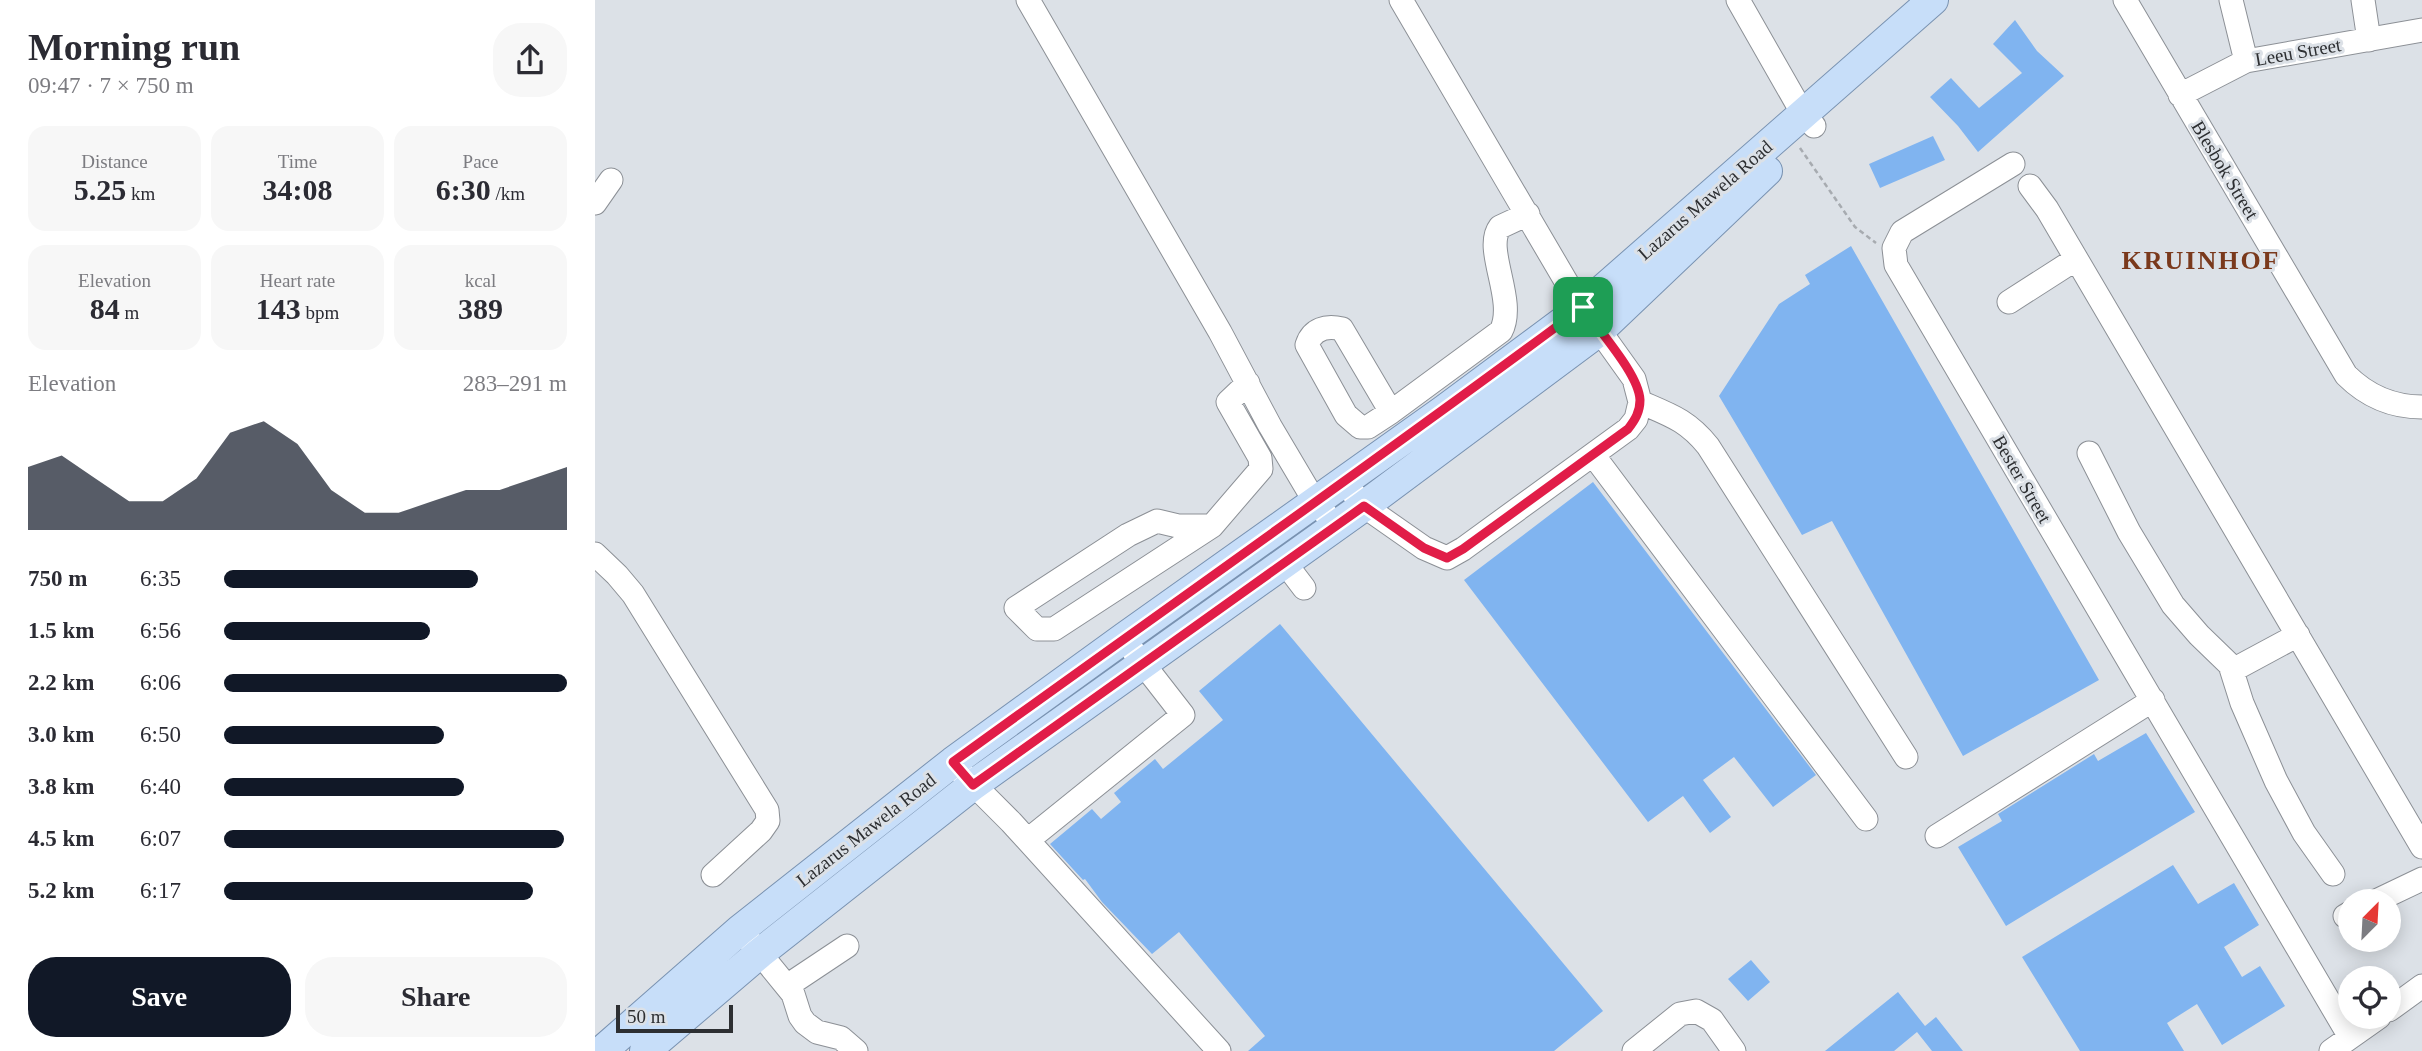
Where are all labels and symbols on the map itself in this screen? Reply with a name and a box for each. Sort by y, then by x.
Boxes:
street label: Leeu Street [2253,34,2343,70]
street label: Blesbok Street [2187,117,2263,224]
street label: Lazarus Mawela Road [1634,136,1777,264]
district label: KRUINHOF [2122,246,2281,275]
pin [1553,277,1613,337]
street label: Bester Street [1989,431,2056,527]
street label: Lazarus Mawela Road [792,769,940,891]
north arrow [2338,889,2401,952]
scale bar [616,1002,733,1034]

